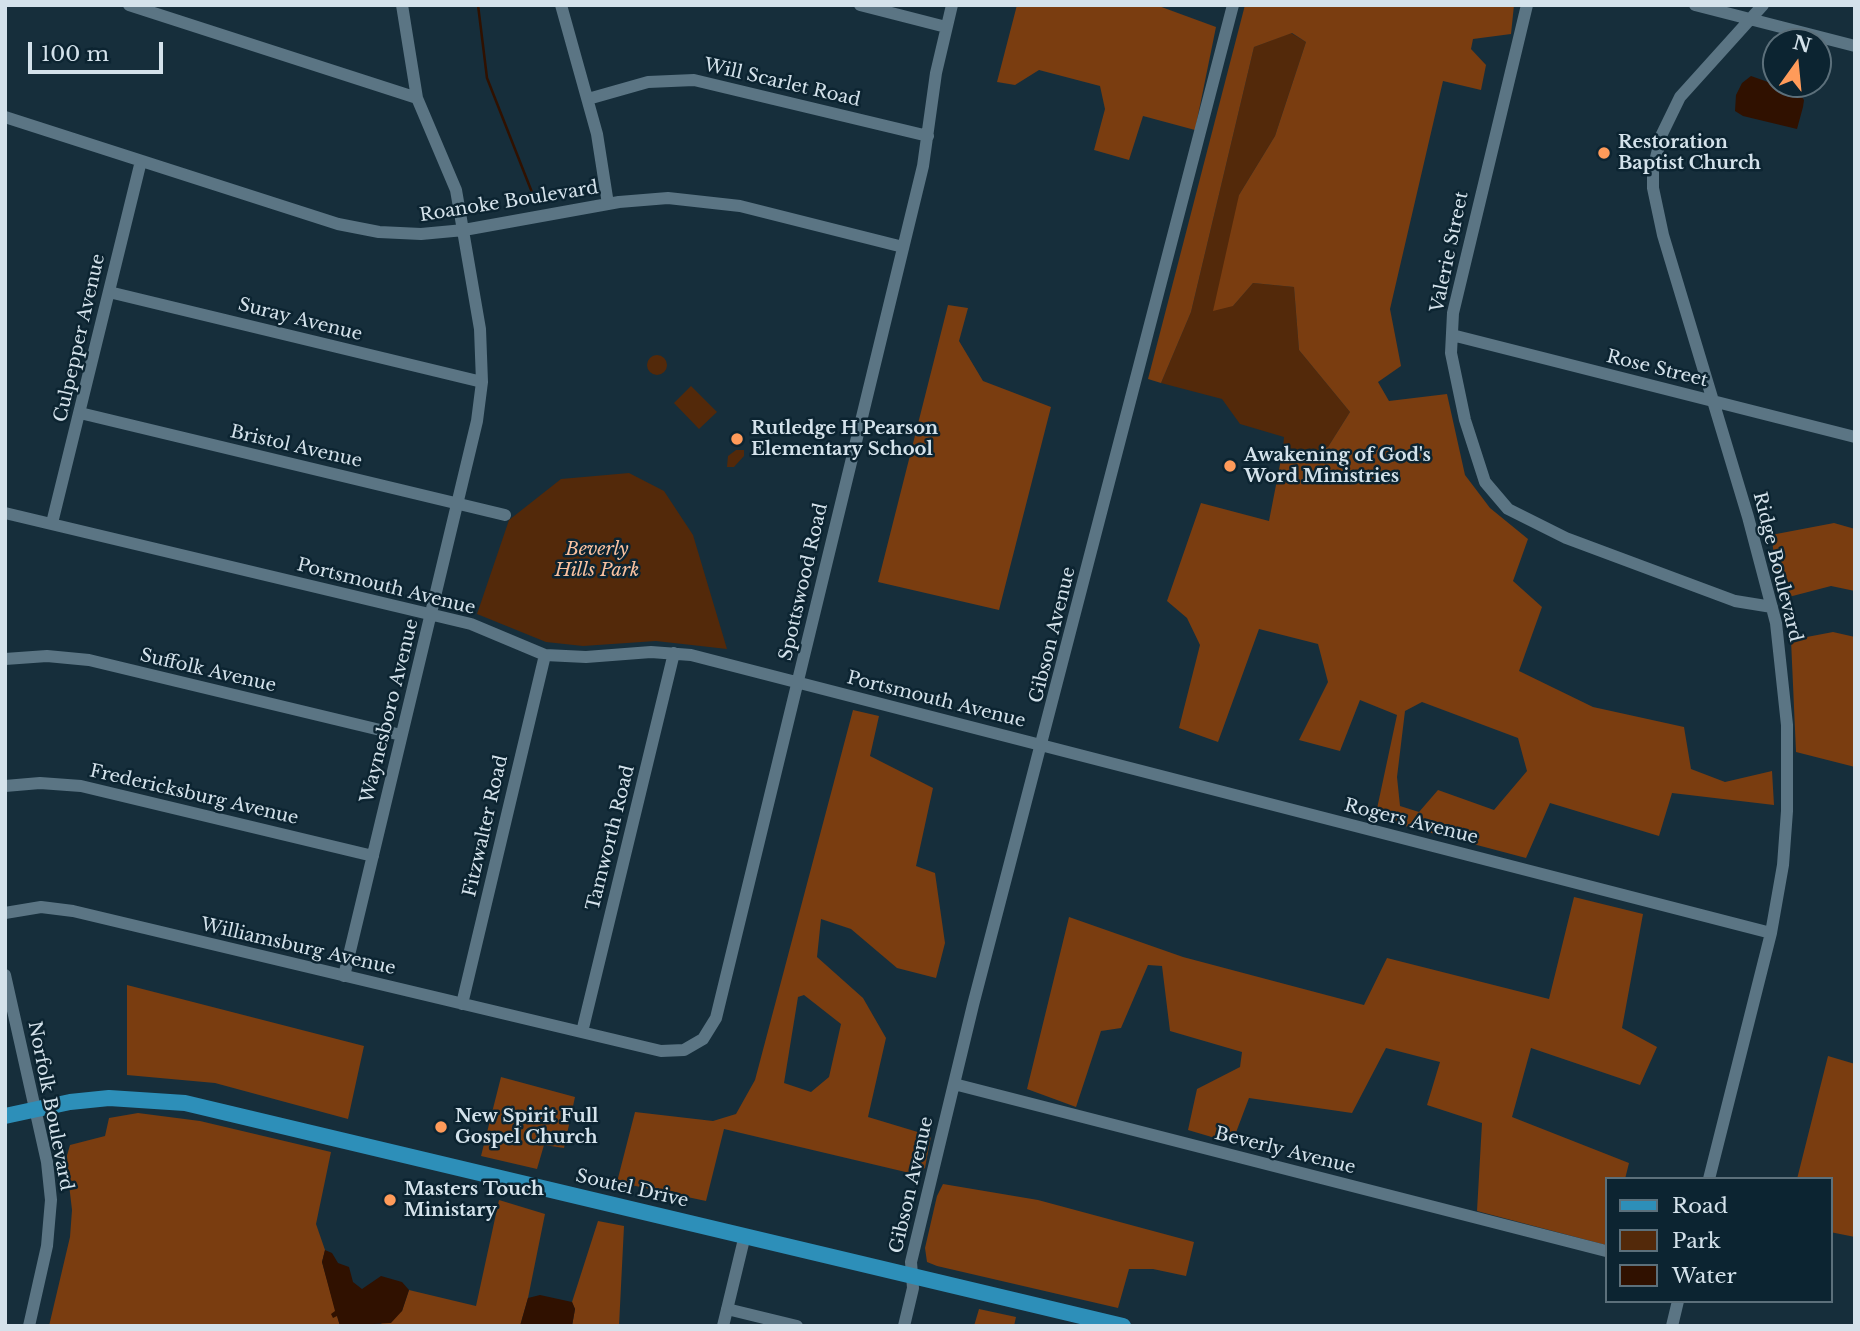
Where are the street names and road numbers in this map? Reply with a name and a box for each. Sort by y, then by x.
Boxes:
street label: Will Scarlet Road [702,54,862,112]
street label: Roanoke Boulevard [418,177,600,227]
street label: Valerie Street [1427,190,1473,314]
street label: Culpepper Avenue [50,252,110,424]
street label: Suray Avenue [236,294,364,346]
street label: Rose Street [1604,346,1710,392]
street label: Bristol Avenue [228,421,364,473]
street label: Ridge Boulevard [1748,490,1806,644]
street label: Spottswood Road [775,501,833,663]
street label: Portsmouth Avenue [295,554,477,620]
street label: Gibson Avenue [1026,565,1080,705]
street label: Waynesboro Avenue [357,617,423,805]
street label: Suffolk Avenue [138,645,278,697]
street label: Portsmouth Avenue [845,667,1027,733]
street label: Fitzwalter Road [459,753,513,899]
street label: Fredericksburg Avenue [88,760,300,830]
street label: Tamworth Road [582,763,640,913]
street label: Rogers Avenue [1342,795,1480,849]
street label: Williamsburg Avenue [198,914,398,980]
street label: Norfolk Boulevard [23,1020,77,1192]
street label: Gibson Avenue [886,1115,938,1255]
street label: Beverly Avenue [1212,1123,1358,1179]
street label: Soutel Drive [574,1166,690,1212]

